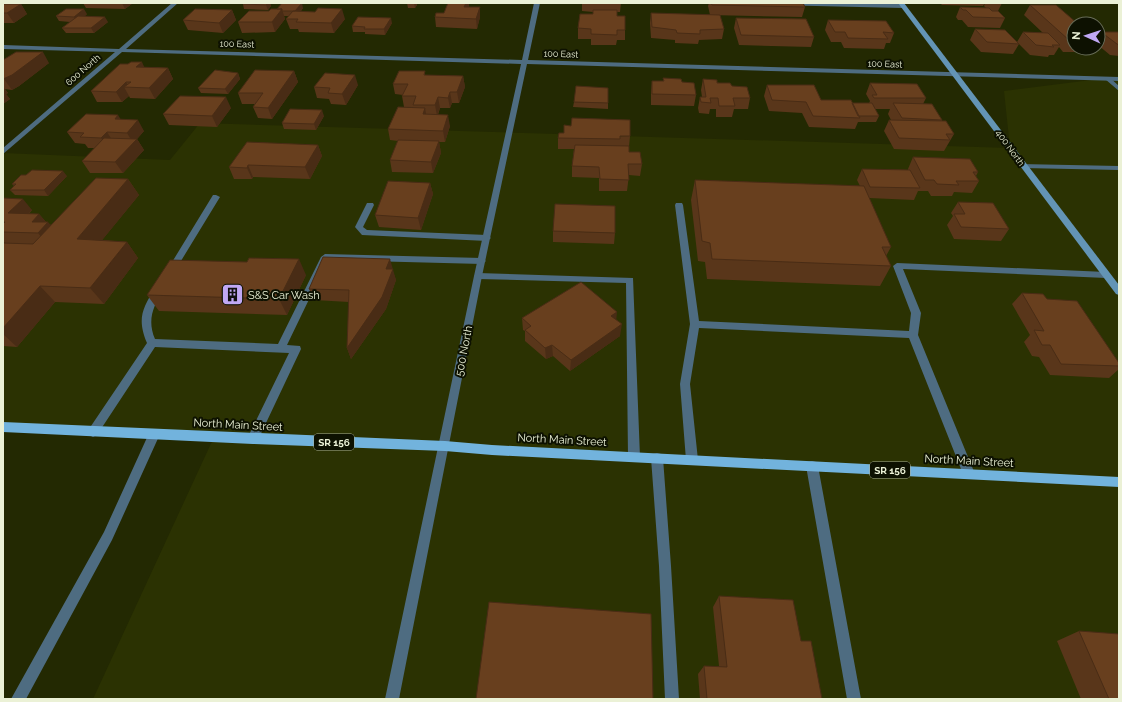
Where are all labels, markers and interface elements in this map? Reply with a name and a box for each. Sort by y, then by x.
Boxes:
north arrow [1066,16,1106,56]
text: N [1070,31,1083,40]
street label: 100 East [219,38,255,50]
street label: 100 East [543,48,579,60]
street label: 600 North [64,52,102,88]
street label: 100 East [867,58,903,70]
street label: 400 North [994,128,1026,168]
building icon: S&S Car Wash [220,282,246,308]
place label: S&S Car Wash [248,289,320,302]
street label: 500 North [453,325,475,377]
street label: North Main Street [193,416,283,434]
street label: North Main Street [517,431,607,449]
road number: SR 156 [314,434,354,450]
street label: North Main Street [924,452,1014,470]
road number: SR 156 [870,462,910,478]

